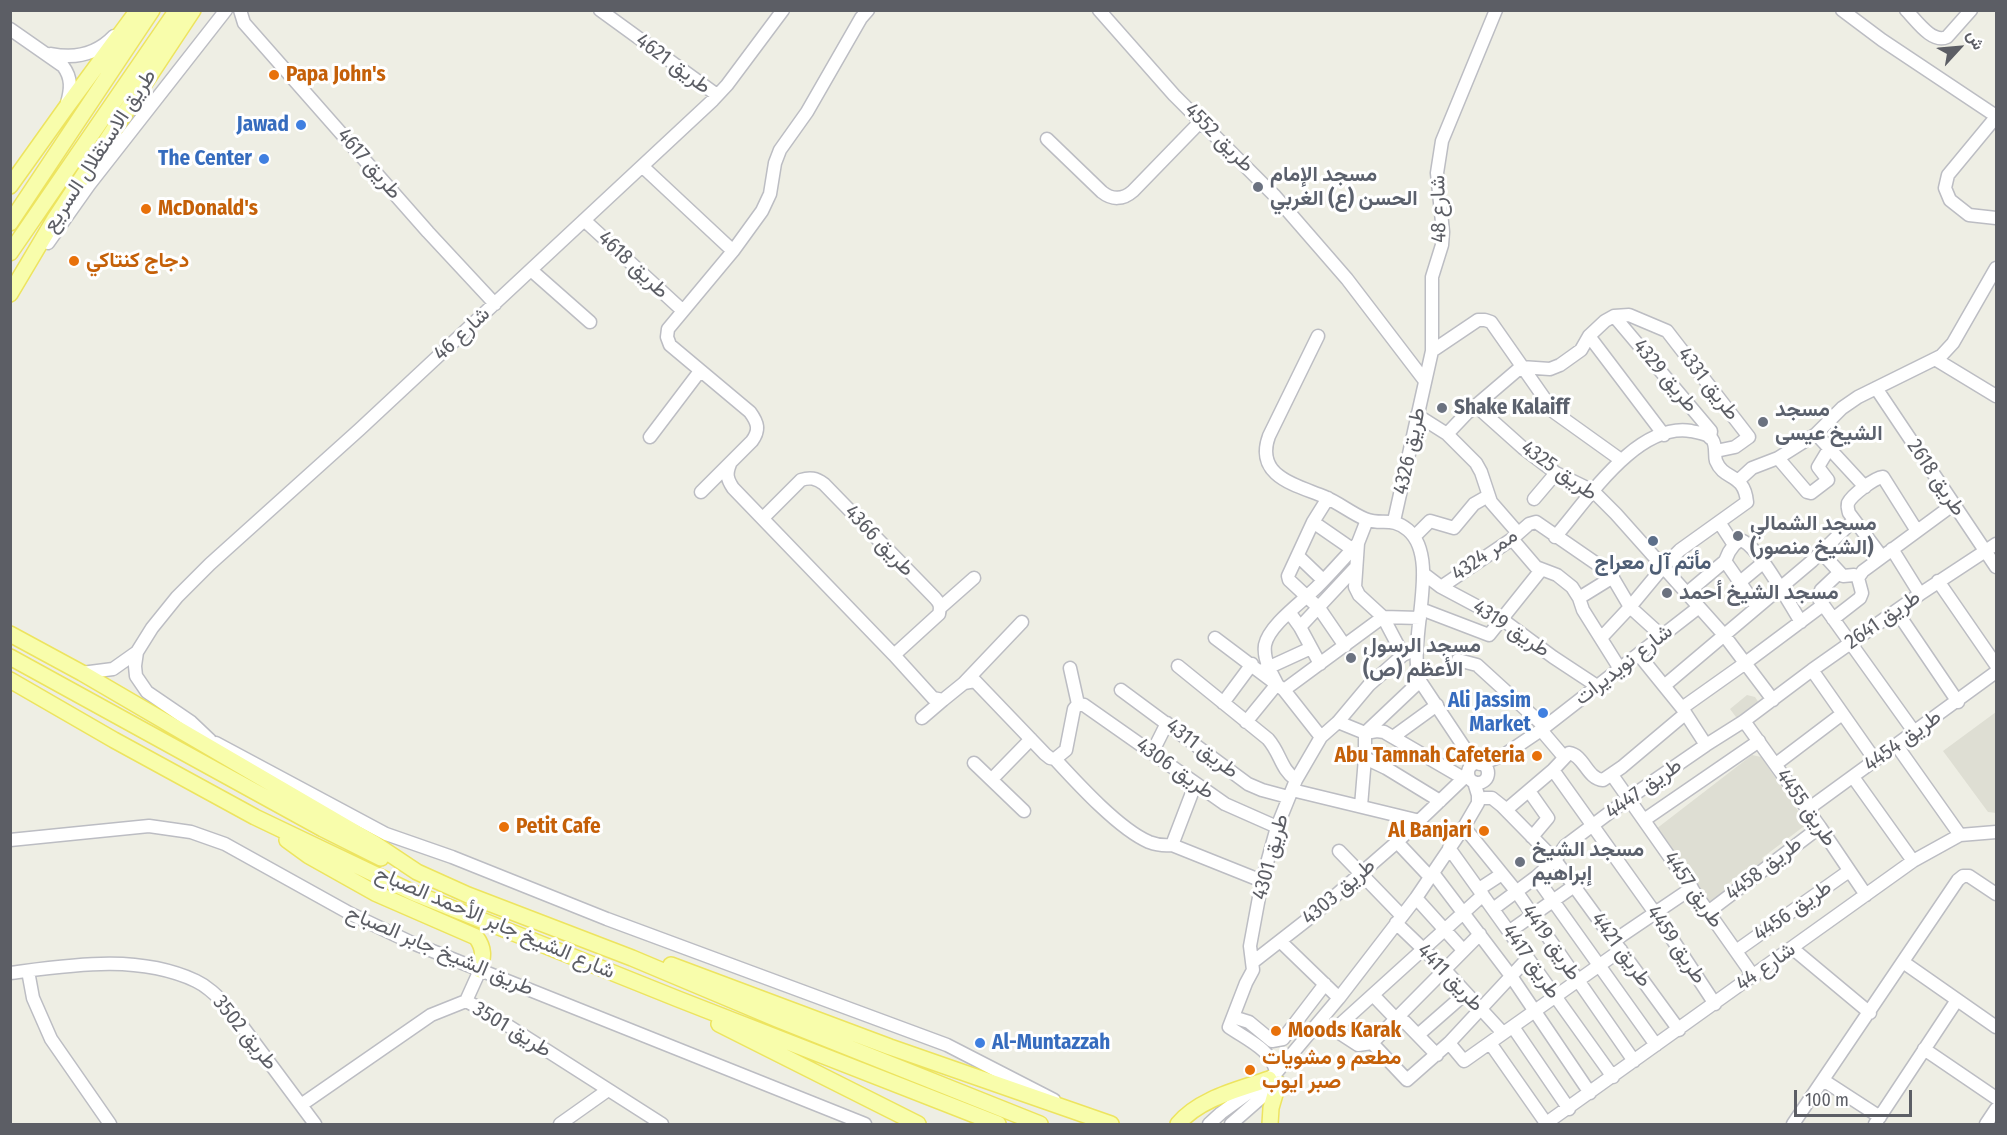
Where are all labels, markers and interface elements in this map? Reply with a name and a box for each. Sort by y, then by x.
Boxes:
north arrow [1929,18,1989,78]
text: ش [1963,27,1988,53]
street label: طريق 4621 [630,28,716,100]
place label: Papa John's [286,62,386,88]
street label: طريق الاستقلال السريع [38,65,162,237]
marker: Papa John's [267,68,281,82]
street label: طريق 4552 [1179,98,1259,178]
place label: Jawad [237,112,289,138]
marker: Jawad [294,118,308,132]
street label: طريق 4617 [331,123,407,205]
place label: The Center [158,146,252,172]
marker: The Center [257,152,271,166]
place label: مسجد الإمام الحسن (ع) الغربي [1270,162,1418,212]
street label: شارع 48 [1426,175,1452,243]
marker: مسجد الإمام الحسن (ع) الغربي [1251,180,1265,194]
place label: McDonald's [158,196,258,222]
marker: McDonald's [139,202,153,216]
street label: طريق 4618 [592,226,674,304]
place label: دجاج كنتاكي [86,248,189,274]
marker: دجاج كنتاكي [67,254,81,268]
street label: شارع 46 [429,302,495,366]
street label: طريق 4329 [1627,334,1703,418]
street label: طريق 4331 [1672,342,1744,426]
place label: Shake Kalaiff [1454,395,1569,421]
place label: مسجد الشيخ عيسى [1775,397,1883,447]
marker: Shake Kalaiff [1435,401,1449,415]
street label: طريق 4326 [1388,405,1432,497]
marker: مسجد الشيخ عيسى [1756,415,1770,429]
street label: طريق 2618 [1901,435,1971,521]
street label: طريق 4325 [1516,436,1602,506]
street label: طريق 4366 [839,500,919,582]
place label: مسجد الشمالي (الشيخ منصور) [1750,511,1877,561]
street label: ممر 4324 [1447,523,1523,587]
marker: مسجد الشمالي (الشيخ منصور) [1731,529,1745,543]
marker: مأتم آل معراج [1646,534,1660,548]
place label: مأتم آل معراج [1594,550,1712,576]
place label: مسجد الشيخ أحمد [1679,580,1839,606]
street label: طريق 2641 [1840,585,1926,655]
marker: مسجد الشيخ أحمد [1660,586,1674,600]
street label: طريق 4319 [1468,595,1554,663]
street label: شارع نويديرات [1570,619,1678,711]
place label: مسجد الرسول الأعظم (ص) [1363,633,1481,683]
marker: مسجد الرسول الأعظم (ص) [1344,651,1358,665]
place label: Ali Jassim Market [1448,688,1531,738]
street label: طريق 4454 [1859,705,1947,777]
marker: Ali Jassim Market [1536,706,1550,720]
street label: طريق 4311 [1161,714,1243,784]
street label: طريق 4306 [1131,733,1219,805]
place label: Abu Tamnah Cafeteria [1335,743,1525,769]
marker: Abu Tamnah Cafeteria [1530,749,1544,763]
street label: طريق 4447 [1601,753,1687,825]
street label: طريق 4455 [1770,764,1842,852]
street label: طريق 4301 [1248,812,1294,902]
place label: Petit Cafe [516,814,601,840]
place label: Al Banjari [1388,818,1472,844]
marker: Petit Cafe [497,820,511,834]
marker: Al Banjari [1477,824,1491,838]
street label: طريق 4458 [1721,831,1807,907]
place label: مسجد الشيخ إبراهيم [1532,837,1644,887]
street label: طريق 4457 [1658,847,1728,933]
street label: طريق 4303 [1297,853,1381,931]
marker: مسجد الشيخ إبراهيم [1513,855,1527,869]
street label: شارع الشيخ جابر الأحمد الصباح [372,861,618,985]
street label: طريق 4456 [1749,875,1837,947]
street label: طريق الشيخ جابر الصباح [343,900,537,1002]
street label: طريق 4419 [1516,900,1586,986]
street label: طريق 4459 [1641,901,1711,989]
street label: طريق 4421 [1585,908,1657,992]
street label: طريق 4417 [1496,920,1566,1004]
street label: شارع 44 [1731,937,1801,997]
street label: طريق 4411 [1412,939,1488,1017]
street label: طريق 3502 [207,991,283,1075]
street label: طريق 3501 [468,997,556,1063]
place label: Moods Karak [1288,1018,1401,1044]
marker: Moods Karak [1269,1024,1283,1038]
place label: Al-Muntazzah [992,1030,1110,1056]
marker: Al-Muntazzah [973,1036,987,1050]
place label: مطعم و مشويات صبر ايوب [1262,1045,1402,1095]
marker: مطعم و مشويات صبر ايوب [1243,1063,1257,1077]
scale bar [1797,1078,1916,1116]
text: 100 m [1805,1089,1849,1111]

